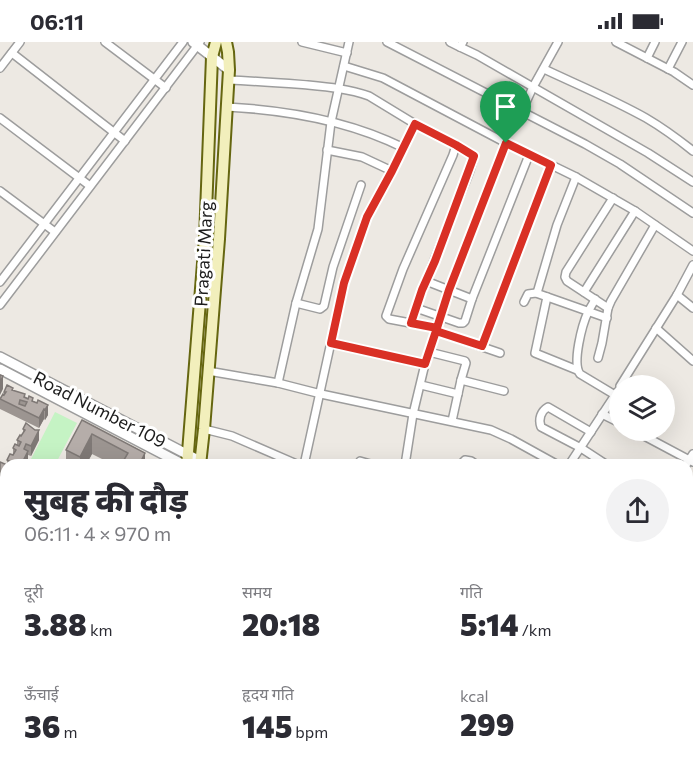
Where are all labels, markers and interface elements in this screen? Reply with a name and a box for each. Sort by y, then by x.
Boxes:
text: 06:11 [30,8,84,35]
pin [480,81,531,143]
icon: arrive [489,90,522,123]
street label: Pragati Marg [189,200,217,307]
street label: Road Number 109 [30,366,170,452]
map controls [609,375,675,441]
button: layers [609,375,675,441]
text: सुबह की दौड़ [24,478,188,519]
button: share [606,479,669,542]
text: 06:11 · 4 × 970 m [24,521,171,545]
text: दूरी [24,582,43,601]
text: समय [242,582,272,601]
text: गति [460,582,482,601]
text: 3.88 [24,605,87,642]
text: 20:18 [242,605,320,642]
text: 5:14 [460,605,519,642]
text: km [87,620,113,639]
text: /km [519,620,552,639]
text: ऊँचाई [24,684,59,703]
text: हृदय गति [242,684,294,703]
text: kcal [460,686,489,705]
text: 299 [460,705,514,742]
text: 36 [24,707,60,744]
text: 145 [242,707,292,744]
text: m [60,722,77,741]
text: bpm [292,722,328,741]

